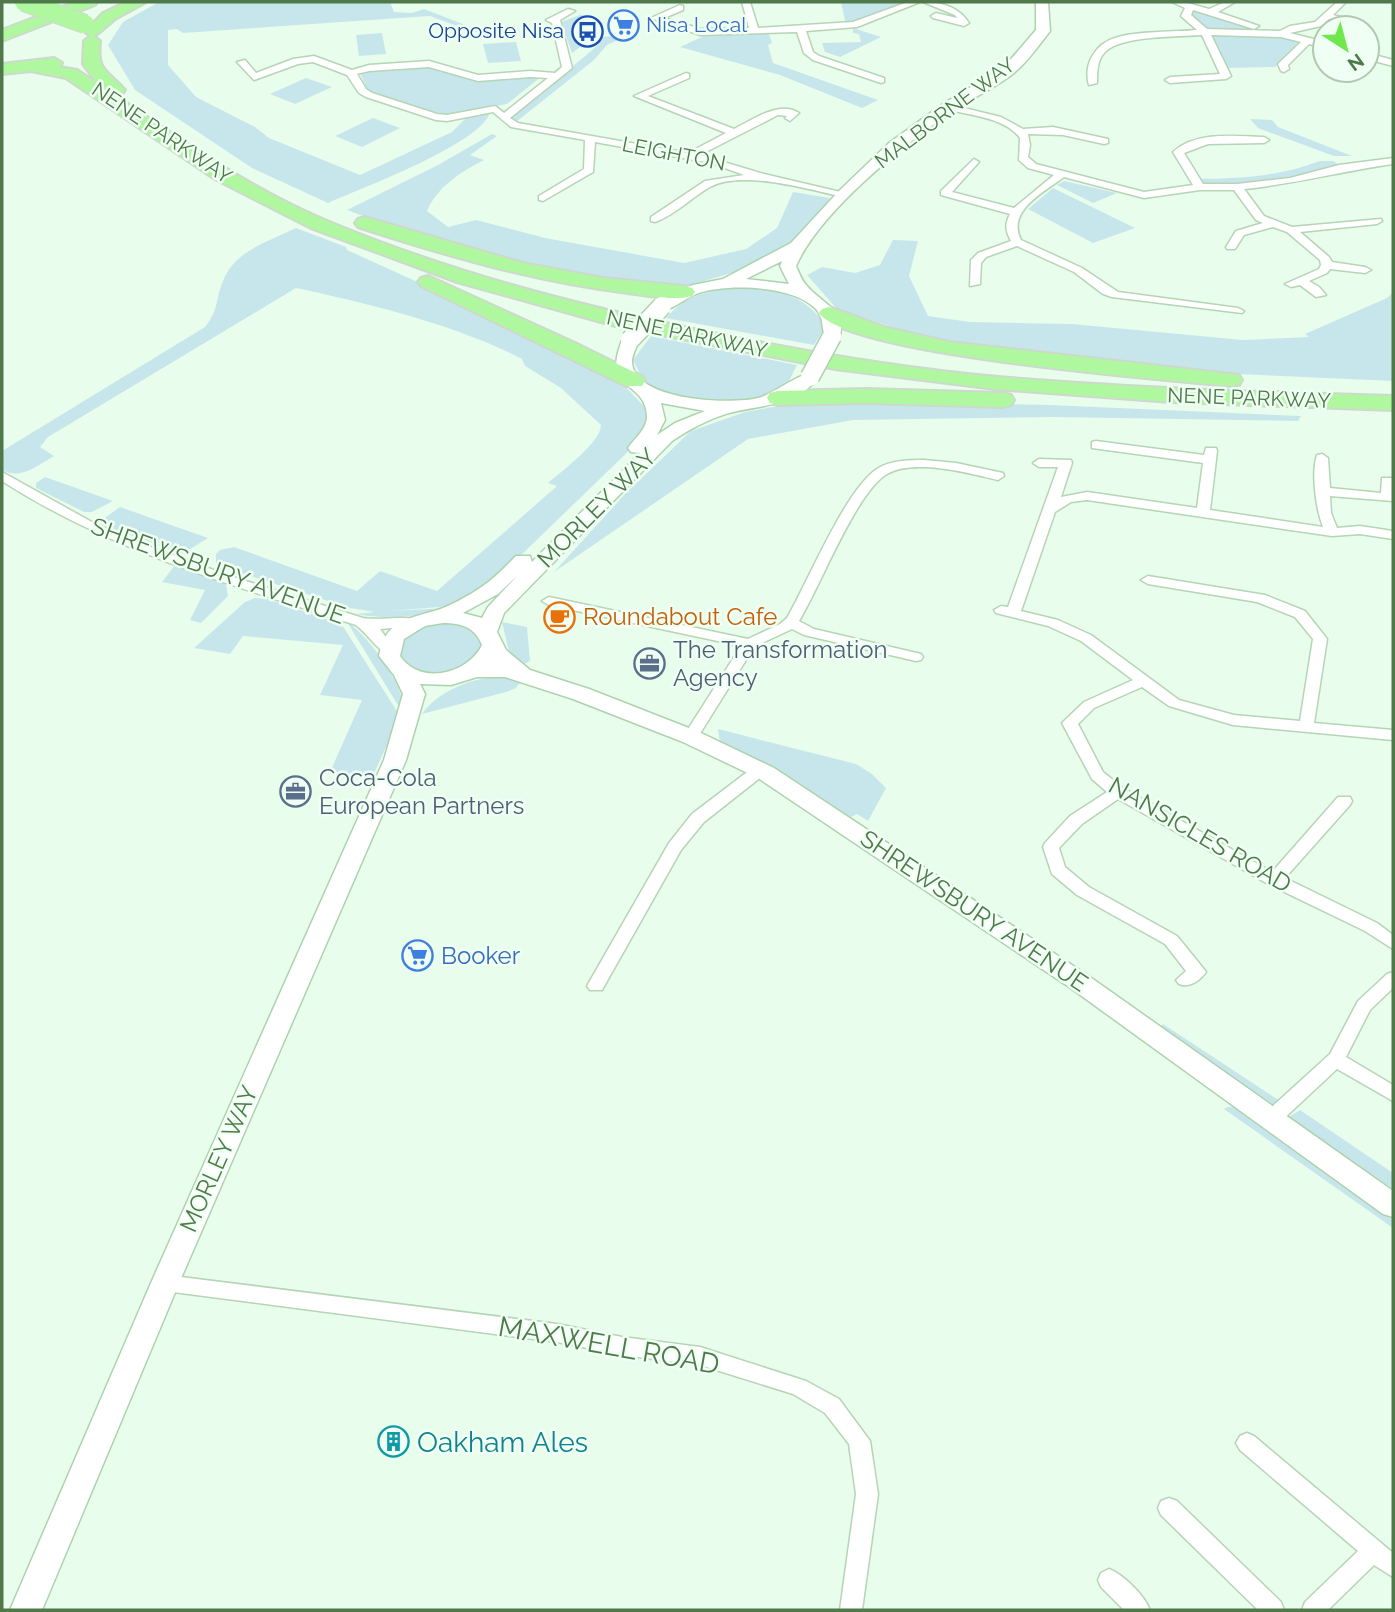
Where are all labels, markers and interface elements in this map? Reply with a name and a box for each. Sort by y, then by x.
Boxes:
supermarket icon: Nisa Local [606,8,640,42]
place label: Nisa Local [646,12,747,37]
bus stop icon: Opposite Nisa [570,14,604,48]
north arrow [1311,14,1381,84]
place label: Opposite Nisa [428,18,564,43]
text: N [1344,50,1368,76]
street label: MALBORNE WAY [870,52,1020,173]
street label: NENE PARKWAY [87,76,237,189]
street label: LEIGHTON [620,131,728,176]
street label: NENE PARKWAY [604,304,770,363]
street label: NENE PARKWAY [1167,382,1332,413]
street label: MORLEY WAY [531,442,663,573]
street label: SHREWSBURY AVENUE [87,511,349,630]
cafe icon: Roundabout Cafe [543,600,577,634]
place label: Roundabout Cafe [583,602,777,631]
place label: The Transformation Agency [673,635,887,692]
office icon: The Transformation Agency [633,647,667,681]
place label: Coca-Cola European Partners [319,763,524,820]
street label: NANSICLES ROAD [1104,771,1297,899]
office icon: Coca-Cola European Partners [279,775,313,809]
street label: SHREWSBURY AVENUE [855,824,1093,998]
supermarket icon: Booker [401,939,435,973]
place label: Booker [441,941,521,970]
street label: MORLEY WAY [173,1081,264,1236]
street label: MAXWELL ROAD [496,1310,722,1381]
building icon: Oakham Ales [377,1425,411,1459]
place label: Oakham Ales [417,1426,588,1459]

